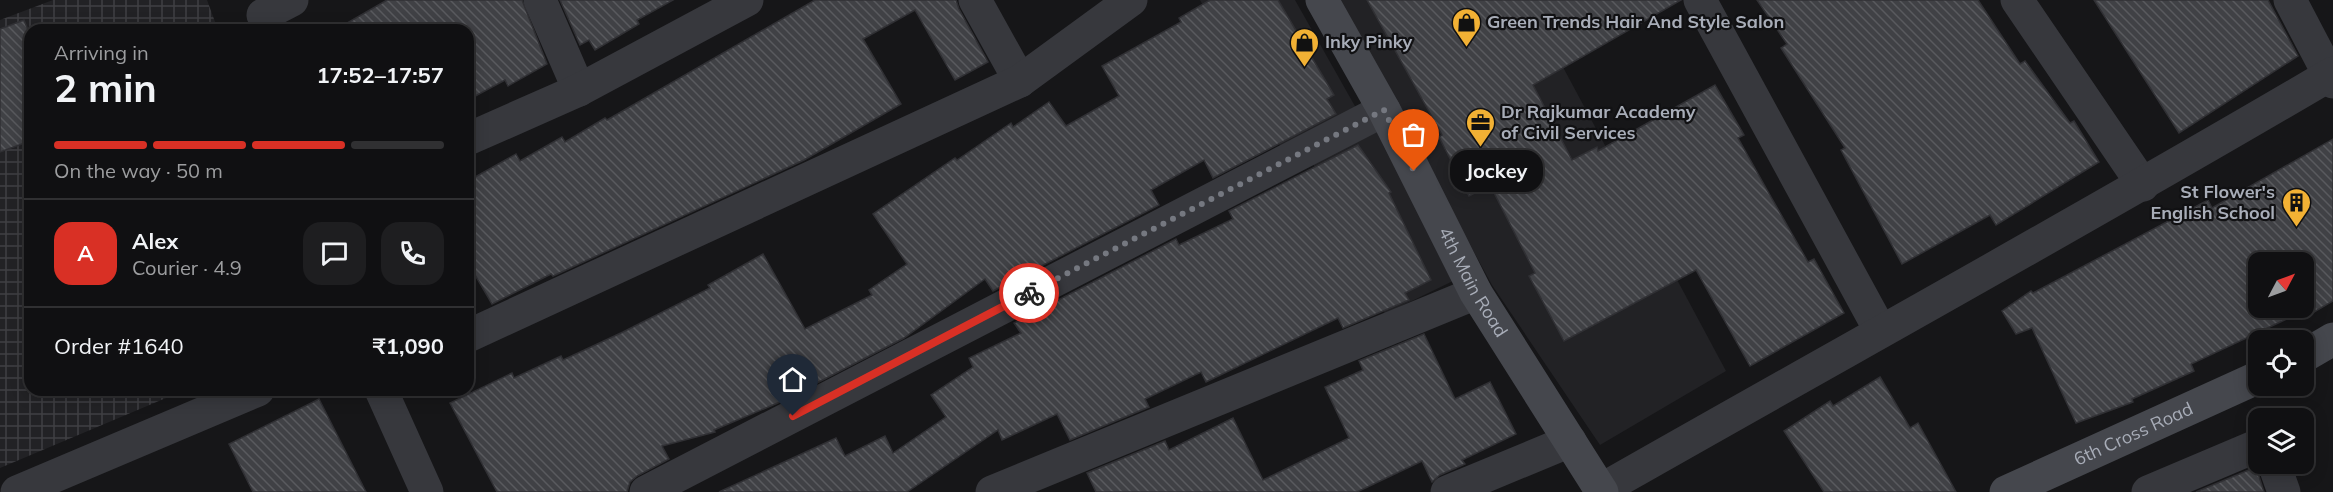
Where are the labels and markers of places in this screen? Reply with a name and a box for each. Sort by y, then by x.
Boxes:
shop icon: Green Trends Hair And Style Salon [1450,6,1482,48]
place label: Green Trends Hair And Style Salon [1487,10,1784,33]
shop icon: Inky Pinky [1288,26,1320,68]
place label: Inky Pinky [1325,30,1412,53]
place label: Dr Rajkumar Academy of Civil Services [1501,100,1696,144]
office icon: Dr Rajkumar Academy of Civil Services [1464,106,1496,148]
pin [1388,109,1439,171]
callout: Jockey [1450,150,1543,192]
place label: St Flower's English School [2150,180,2275,224]
building icon: St Flower's English School [2280,186,2312,228]
pin [767,354,818,416]

